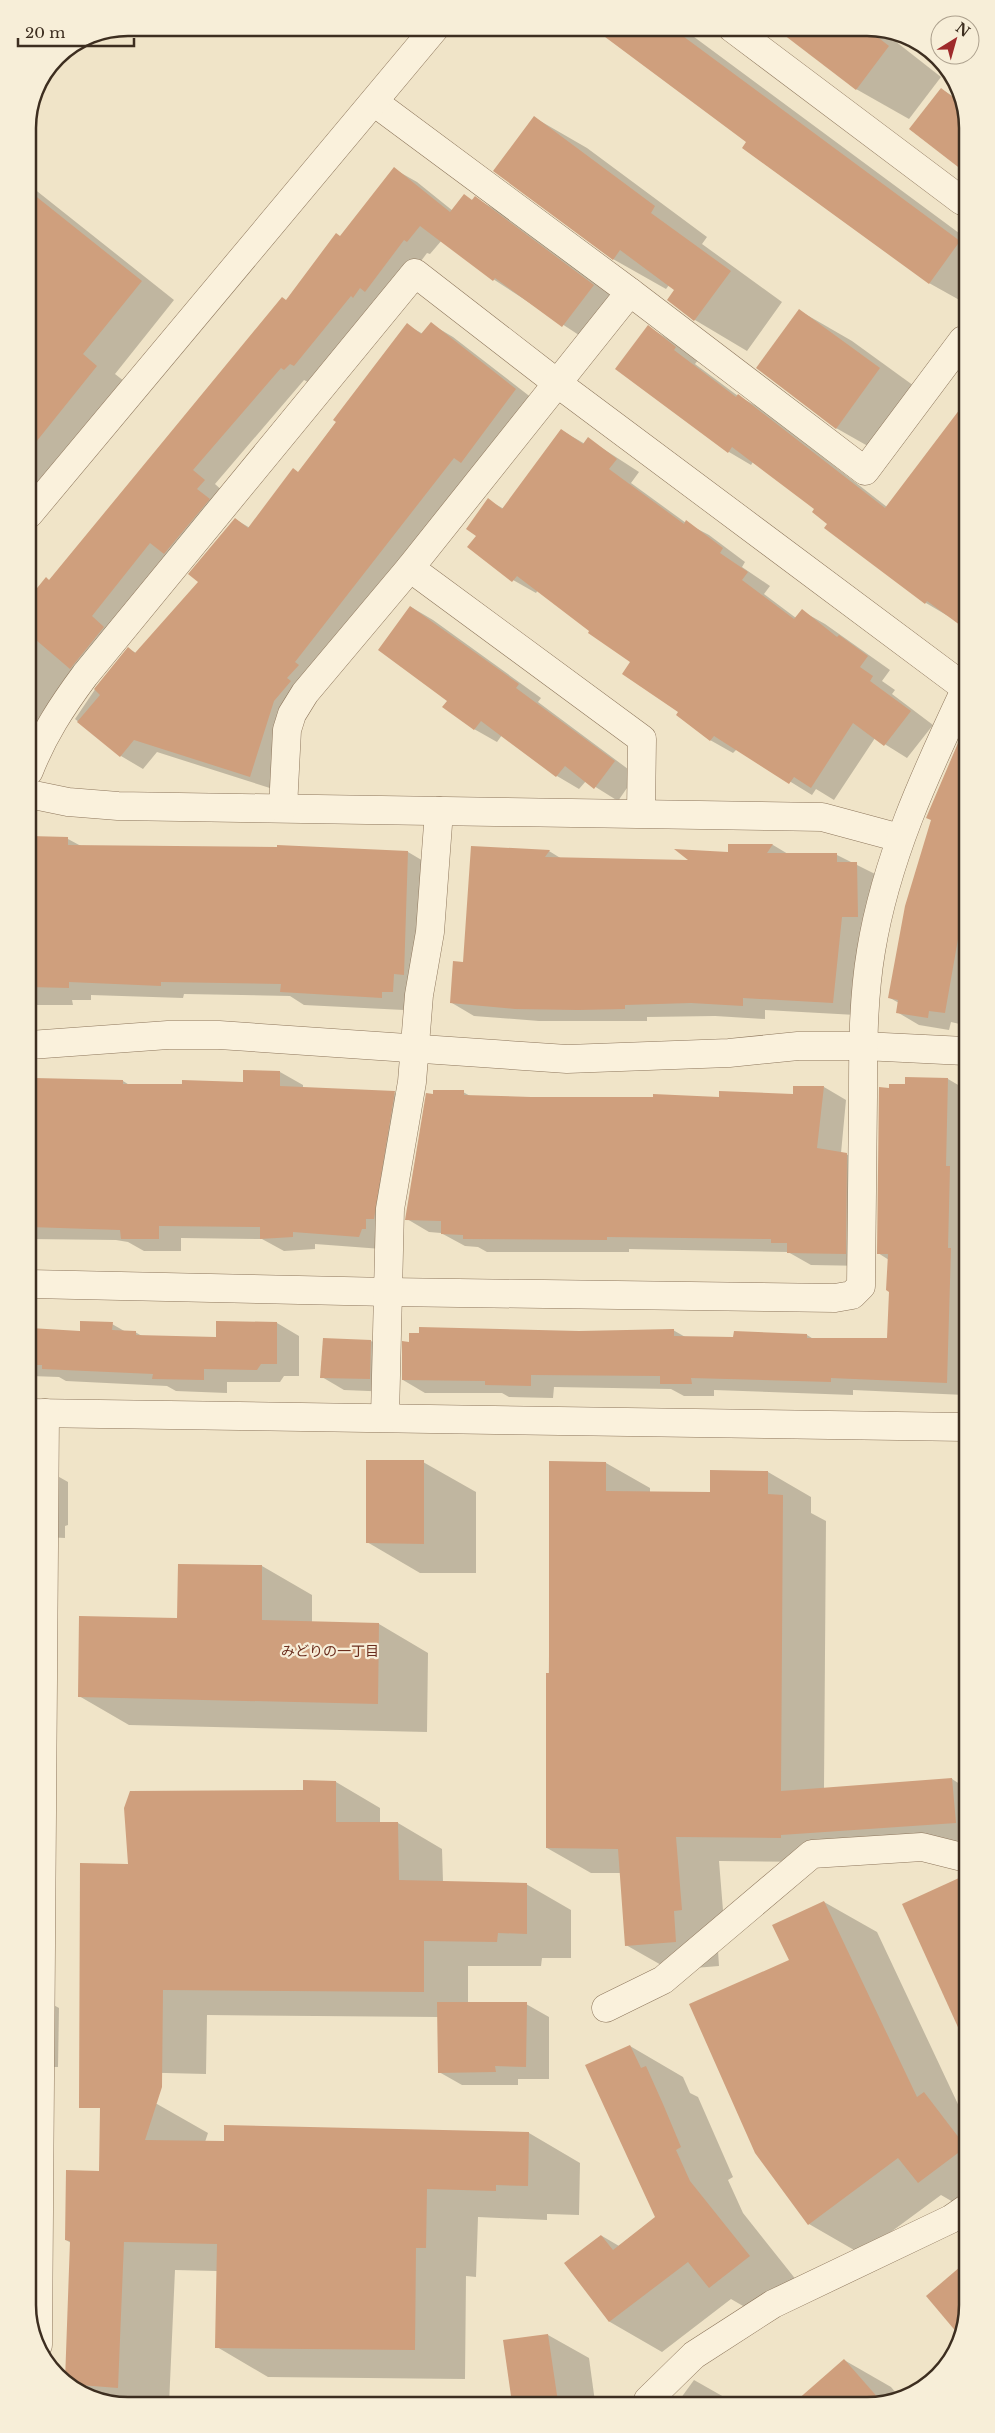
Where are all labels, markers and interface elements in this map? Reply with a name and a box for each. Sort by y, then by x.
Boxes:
scale bar [18,15,134,47]
north arrow [930,15,980,65]
text: N [952,18,973,41]
text: 20 m [25,23,65,42]
district label: みどりの一丁目 [281,1642,379,1660]

